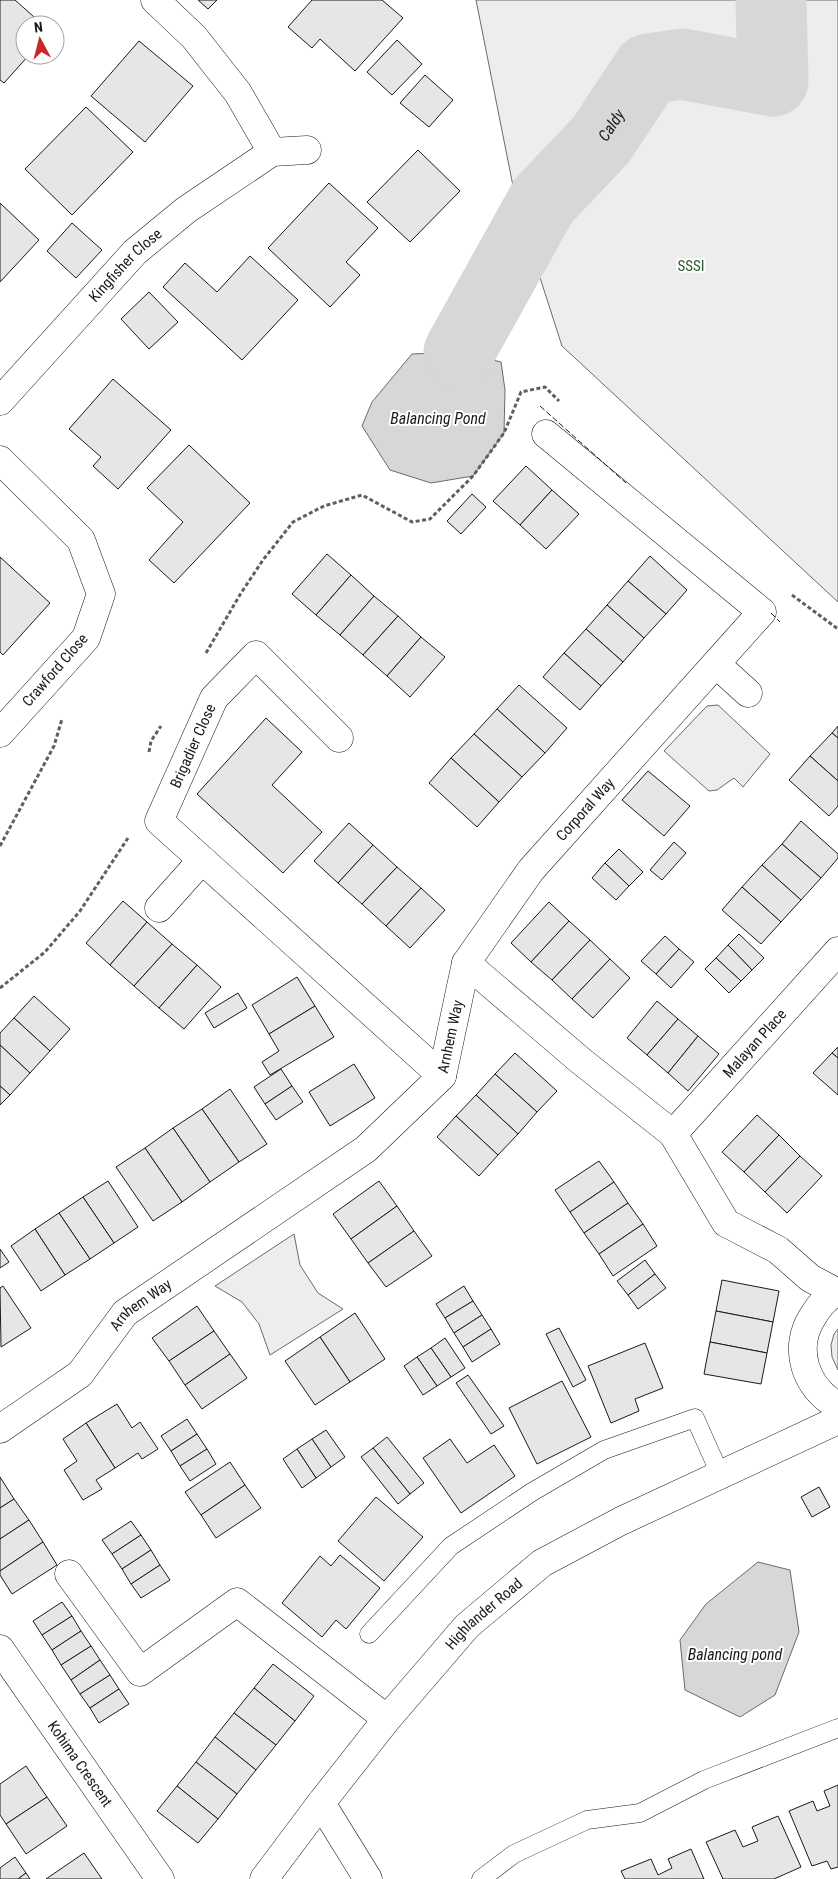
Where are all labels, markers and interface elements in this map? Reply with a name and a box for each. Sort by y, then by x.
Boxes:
north arrow [15,15,65,65]
text: N [33,19,44,36]
water label: Caldy [594,105,629,145]
street label: Kingfisher Close [85,225,165,306]
park label: SSSI [677,257,705,275]
water label: Balancing Pond [390,409,486,428]
street label: Crawford Close [18,630,92,710]
street label: Brigadier Close [166,701,220,791]
street label: Corporal Way [552,774,618,845]
street label: Arnhem Way [434,999,467,1075]
street label: Malayan Place [719,1005,790,1081]
street label: Arnhem Way [106,1275,175,1334]
street label: Highlander Road [442,1574,526,1653]
water label: Balancing pond [688,1645,783,1664]
street label: Kohima Crescent [44,1717,116,1810]

